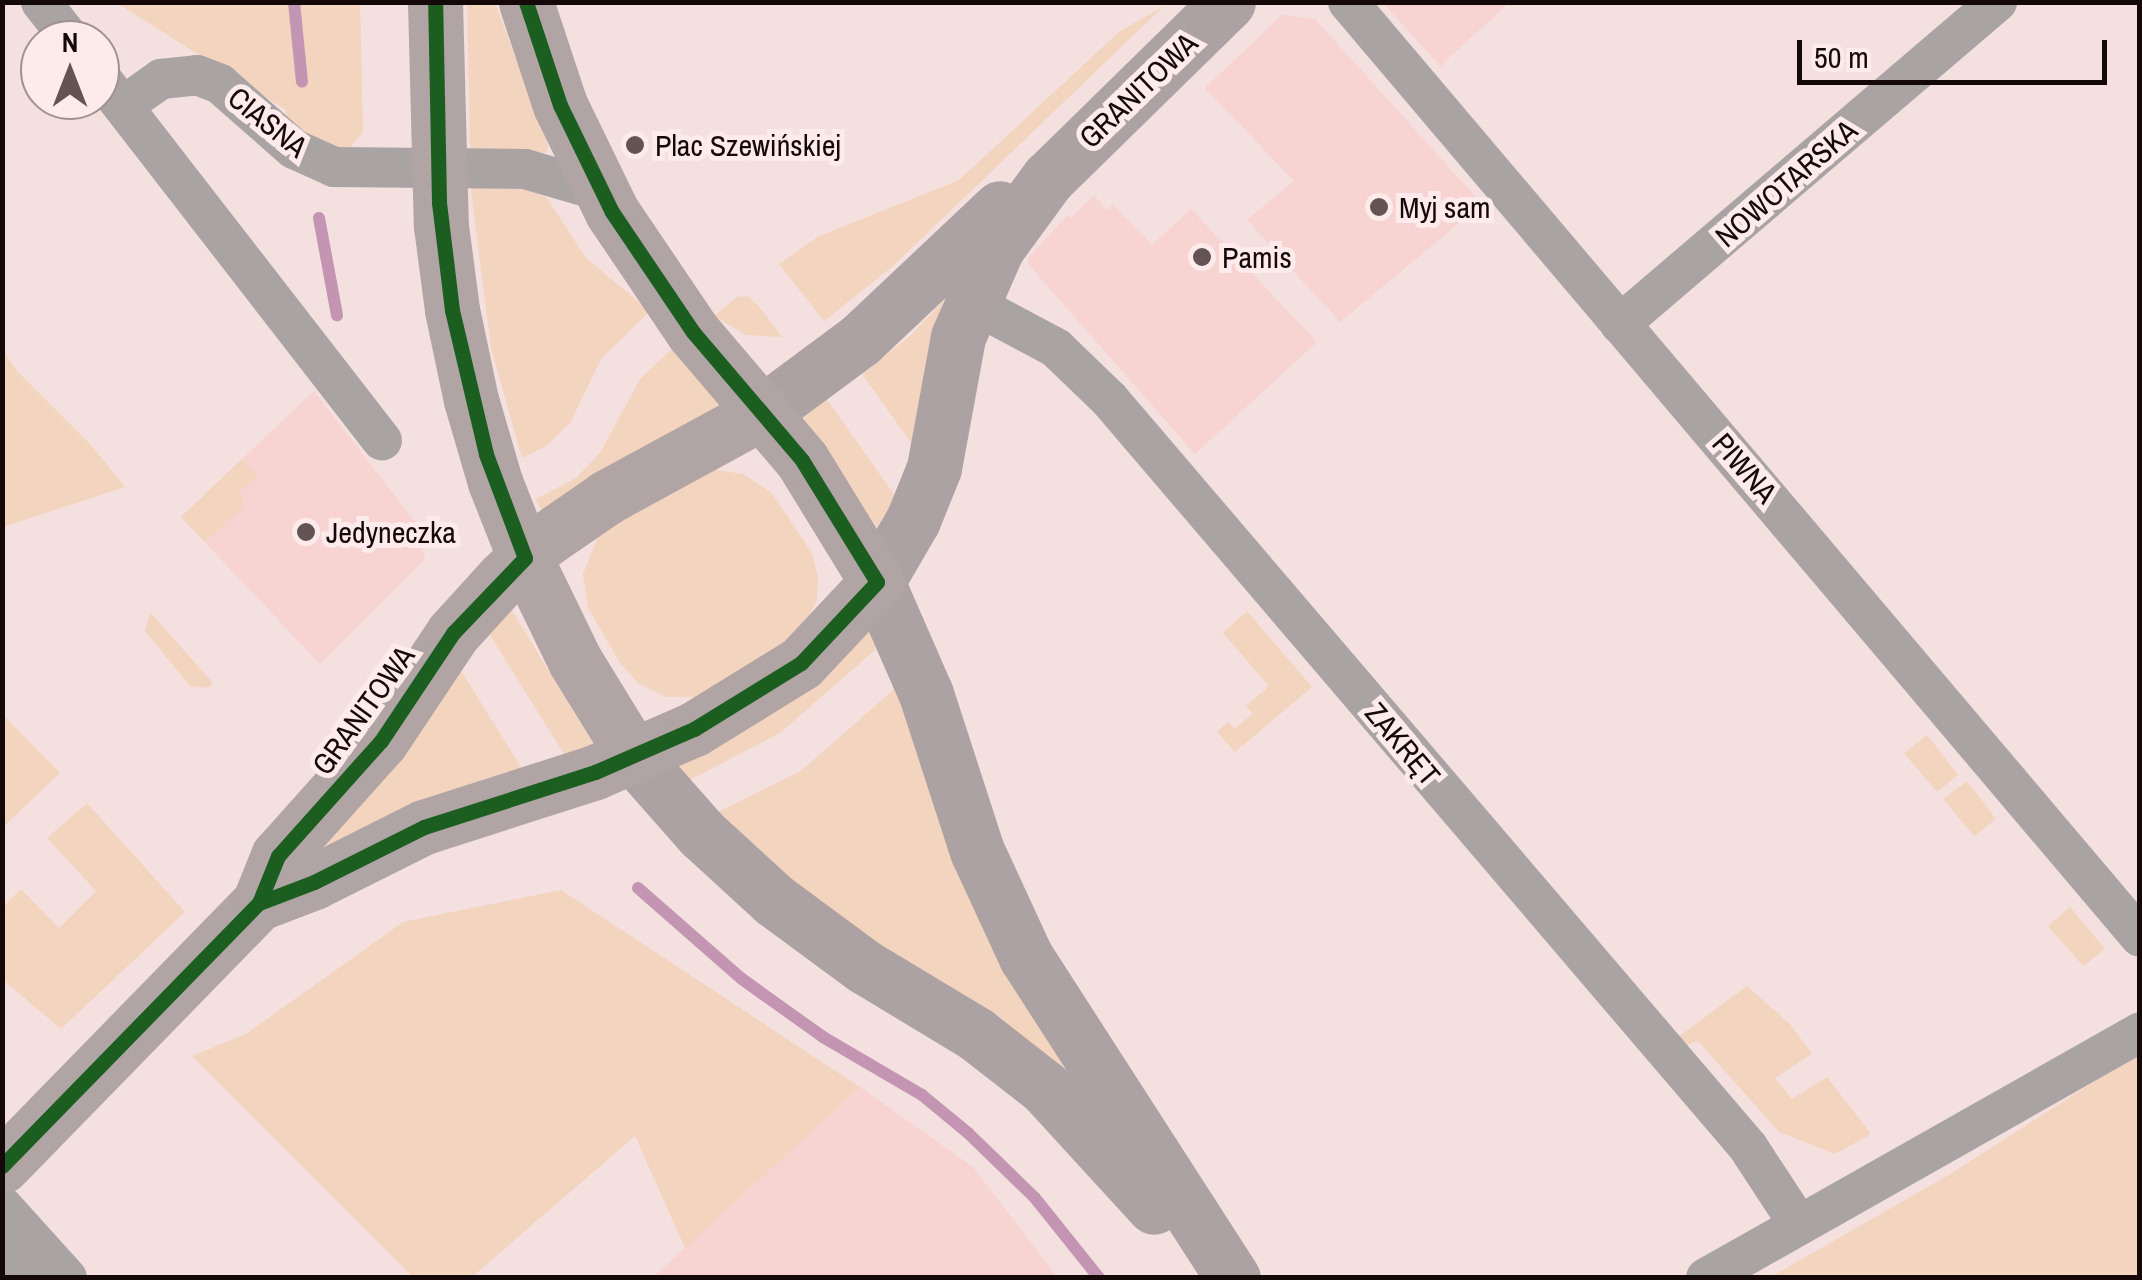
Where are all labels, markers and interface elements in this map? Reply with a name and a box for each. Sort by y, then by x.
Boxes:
north arrow [20,20,120,120]
scale bar [1802,20,2112,82]
text: N [62,23,78,61]
street label: GRANITOWA [1071,25,1205,155]
text: 50 m [1814,37,1869,77]
street label: CIASNA [221,79,315,165]
street label: NOWOTARSKA [1708,112,1864,254]
place label: Plac Szewińskiej [655,127,841,163]
marker: Plac Szewińskiej [624,134,646,156]
place label: Myj sam [1399,189,1491,225]
marker: Myj sam [1368,196,1390,218]
place label: Pamis [1222,239,1292,275]
marker: Pamis [1191,246,1213,268]
street label: PIWNA [1705,426,1785,510]
place label: Jedyneczka [326,514,456,550]
marker: Jedyneczka [295,521,317,543]
street label: GRANITOWA [304,639,422,781]
street label: ZAKRĘT [1358,695,1448,793]

